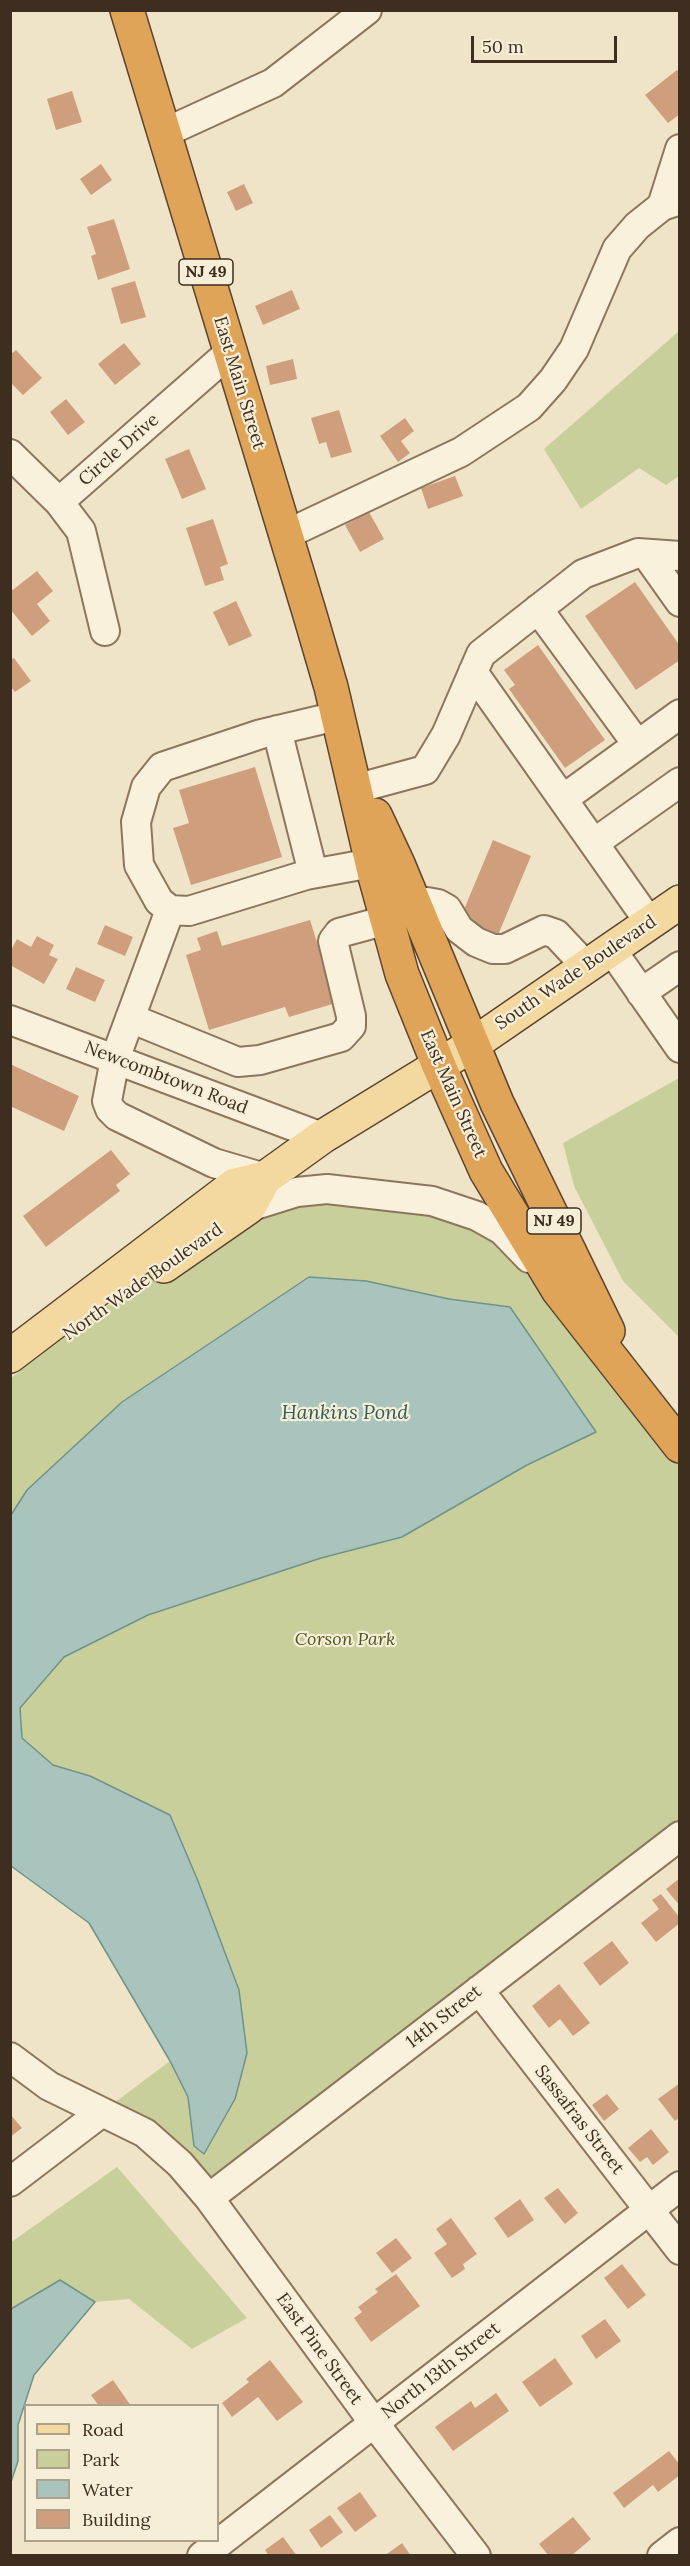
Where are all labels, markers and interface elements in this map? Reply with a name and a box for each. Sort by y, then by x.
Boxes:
scale bar [474,24,620,62]
text: 50 m [482,35,524,58]
road number: NJ 49 [179,259,233,285]
street label: East Main Street [208,314,270,452]
street label: Circle Drive [74,409,164,491]
street label: South Wade Boulevard [491,911,661,1035]
street label: East Main Street [415,1027,491,1161]
street label: Newcombtown Road [81,1037,251,1119]
road number: NJ 49 [527,1208,581,1234]
street label: North Wade Boulevard [59,1219,227,1345]
water label: Hankins Pond [282,1401,408,1425]
park label: Corson Park [295,1629,395,1651]
street label: 14th Street [402,1981,486,2053]
street label: Sassafras Street [530,2061,628,2179]
street label: East Pine Street [271,2289,367,2409]
street label: North 13th Street [377,2318,505,2424]
legend [24,2404,219,2542]
text: Road [82,2418,124,2441]
text: Park [82,2448,119,2471]
text: Water [82,2478,133,2501]
text: Building [82,2508,150,2531]

